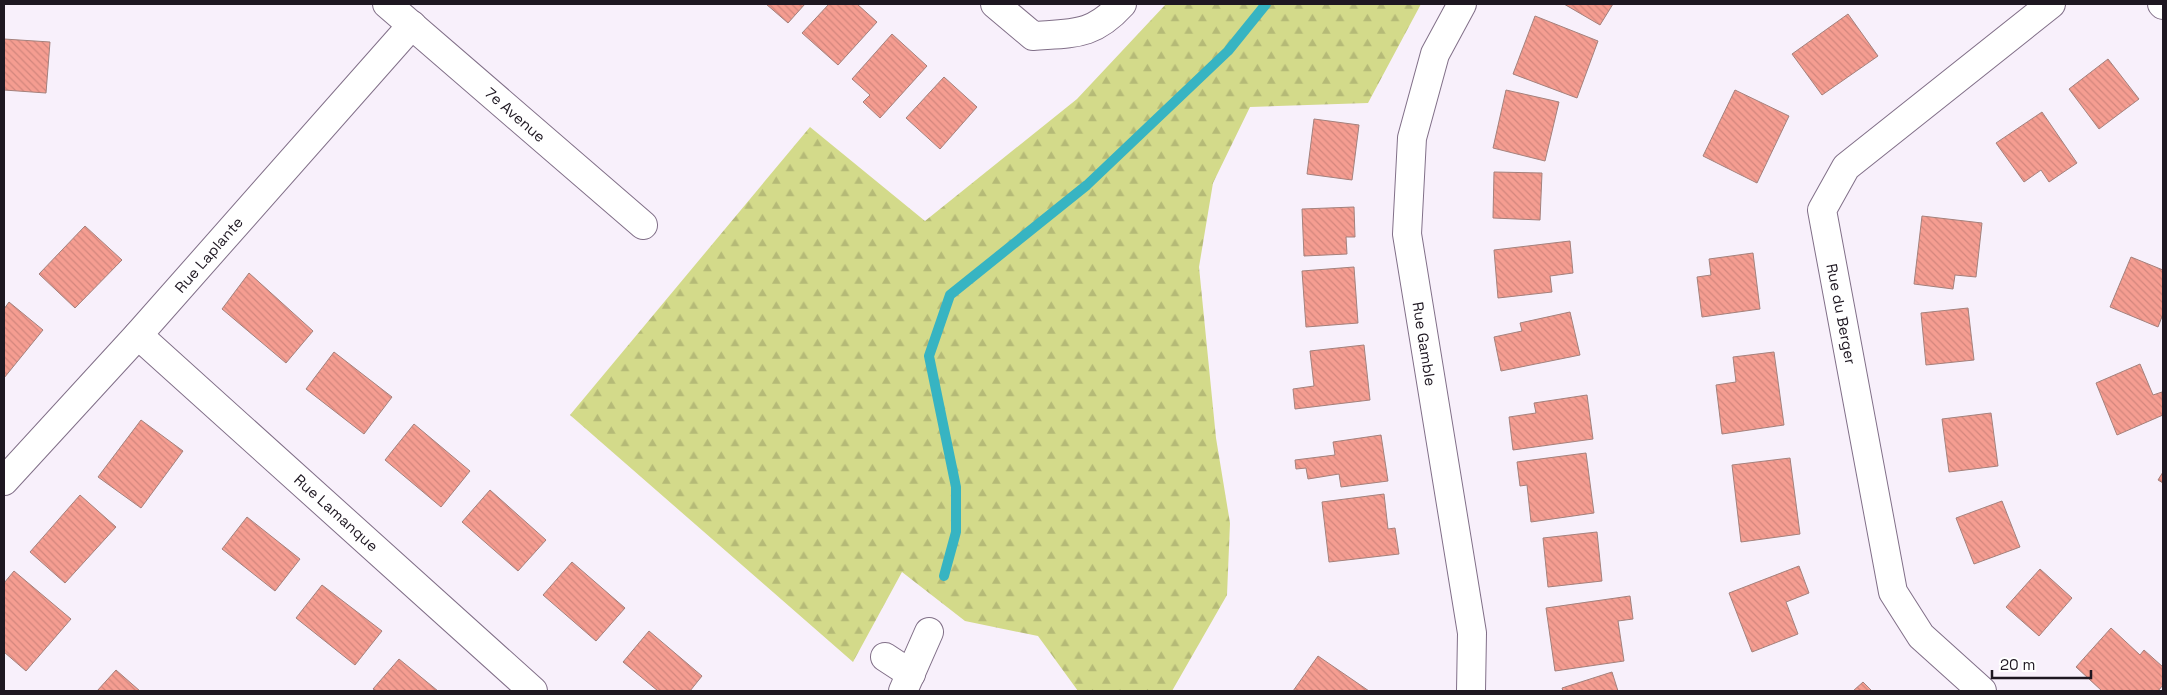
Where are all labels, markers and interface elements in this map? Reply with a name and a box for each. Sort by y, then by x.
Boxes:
street label: 7e Avenue [481,83,550,146]
street label: Rue Laplante [170,213,247,297]
street label: Rue du Berger [1822,262,1861,366]
street label: Rue Gamble [1408,300,1441,388]
street label: Rue Lamanque [290,470,382,555]
scale bar [1992,648,2091,680]
text: 20 m [2000,655,2035,674]

